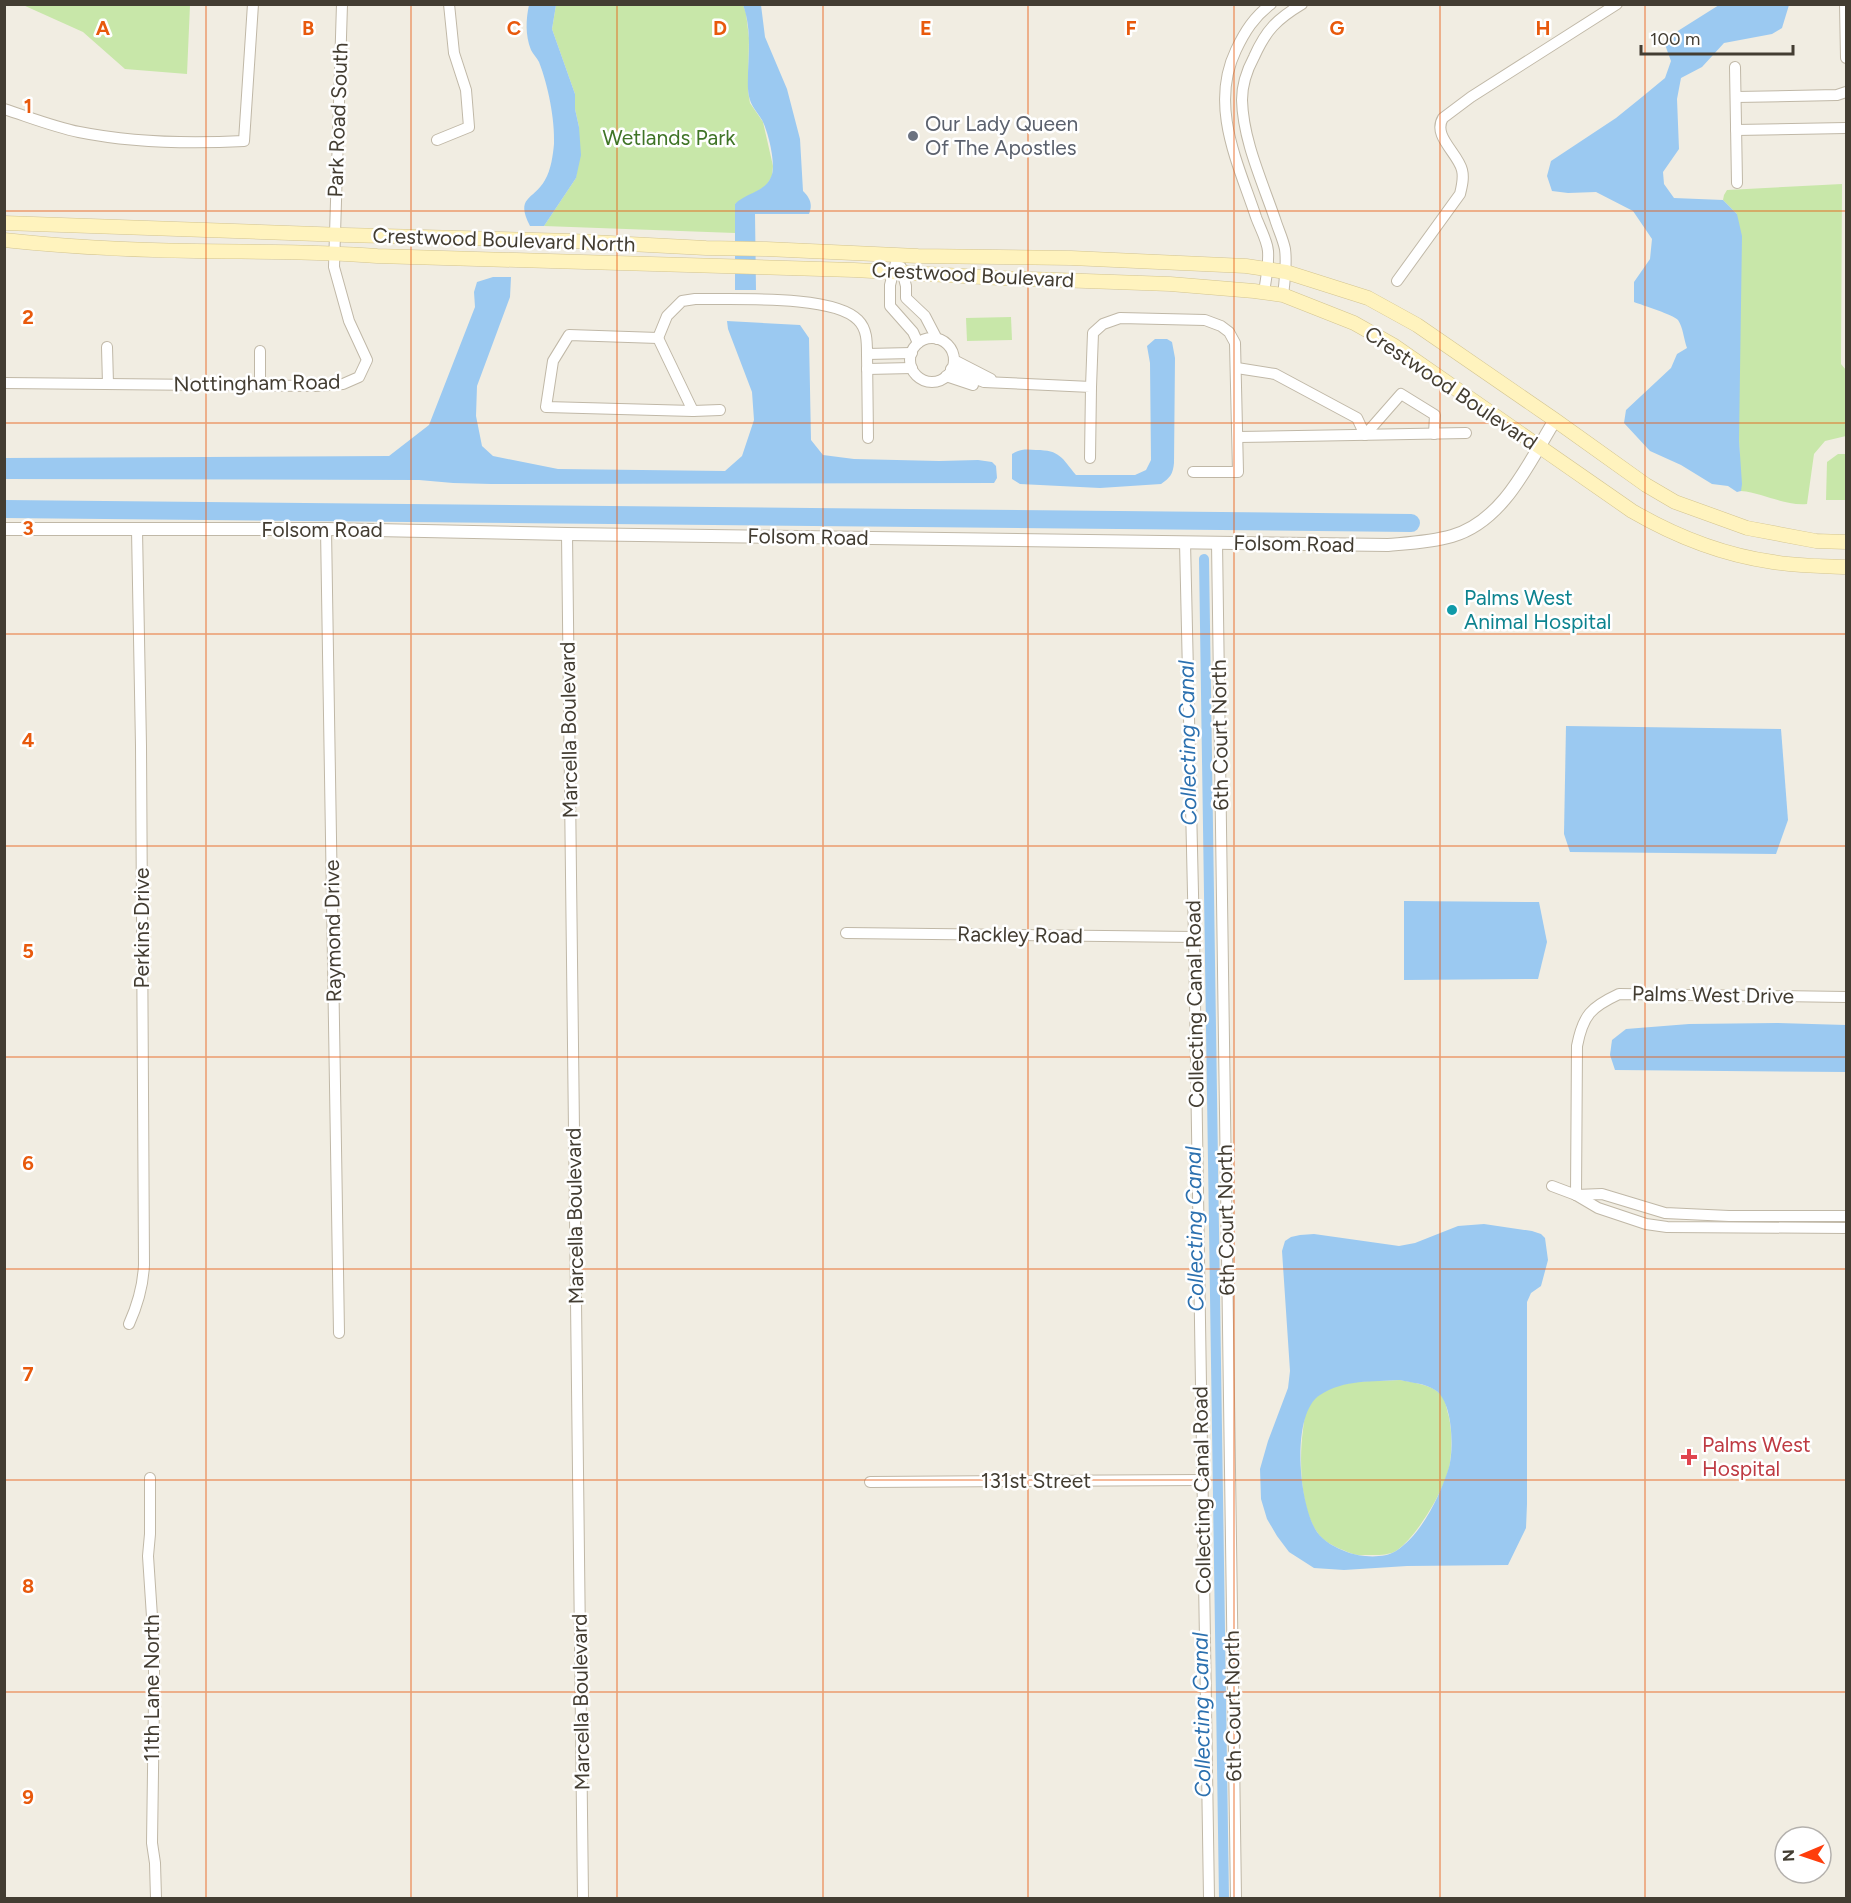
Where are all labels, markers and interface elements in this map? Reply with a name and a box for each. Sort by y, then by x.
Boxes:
text: A [96,16,111,40]
text: B [302,16,314,40]
text: C [507,16,521,40]
text: D [713,16,727,40]
text: E [920,16,932,40]
text: F [1125,16,1137,40]
text: G [1330,16,1345,40]
text: H [1536,16,1551,40]
scale bar [1641,18,1792,56]
text: 100 m [1650,28,1700,50]
street label: Park Road South [322,42,353,198]
text: 1 [24,94,32,118]
place label: Our Lady Queen Of The Apostles [925,111,1078,160]
park label: Wetlands Park [603,125,736,150]
marker: Our Lady Queen Of The Apostles [906,129,920,143]
street label: Crestwood Boulevard North [372,222,636,257]
street label: Crestwood Boulevard [871,257,1075,292]
text: 2 [22,305,34,329]
street label: Crestwood Boulevard [1360,321,1542,455]
street label: Nottingham Road [173,369,341,396]
text: 3 [22,516,34,540]
street label: Folsom Road [261,517,383,542]
street label: Folsom Road [747,523,869,550]
street label: Folsom Road [1233,530,1355,557]
place label: Palms West Animal Hospital [1464,585,1611,634]
marker: Palms West Animal Hospital [1445,603,1459,617]
street label: Marcella Boulevard [554,641,583,819]
street label: 6th Court North [1206,659,1233,811]
water label: Collecting Canal [1173,660,1202,826]
text: 4 [22,728,35,752]
street label: Raymond Drive [319,860,346,1003]
street label: Perkins Drive [129,868,154,988]
street label: Collecting Canal Road [1180,900,1209,1108]
street label: Rackley Road [957,921,1083,948]
text: 5 [22,939,34,963]
street label: Palms West Drive [1632,981,1794,1008]
street label: Marcella Boulevard [560,1127,589,1305]
street label: 6th Court North [1212,1144,1239,1296]
water label: Collecting Canal [1180,1146,1209,1312]
text: 6 [22,1151,34,1175]
text: 7 [22,1362,34,1386]
street label: Collecting Canal Road [1187,1386,1216,1594]
place label: Palms West Hospital [1702,1432,1811,1481]
marker: Palms West Hospital [1680,1448,1698,1466]
street label: 131st Street [981,1468,1091,1493]
text: 8 [22,1574,34,1598]
street label: Marcella Boulevard [566,1613,595,1791]
street label: 11th Lane North [139,1614,164,1762]
street label: 6th Court North [1219,1630,1246,1782]
water label: Collecting Canal [1187,1632,1216,1798]
text: 9 [22,1785,34,1809]
north arrow [1773,1825,1833,1885]
text: N [1779,1849,1798,1862]

